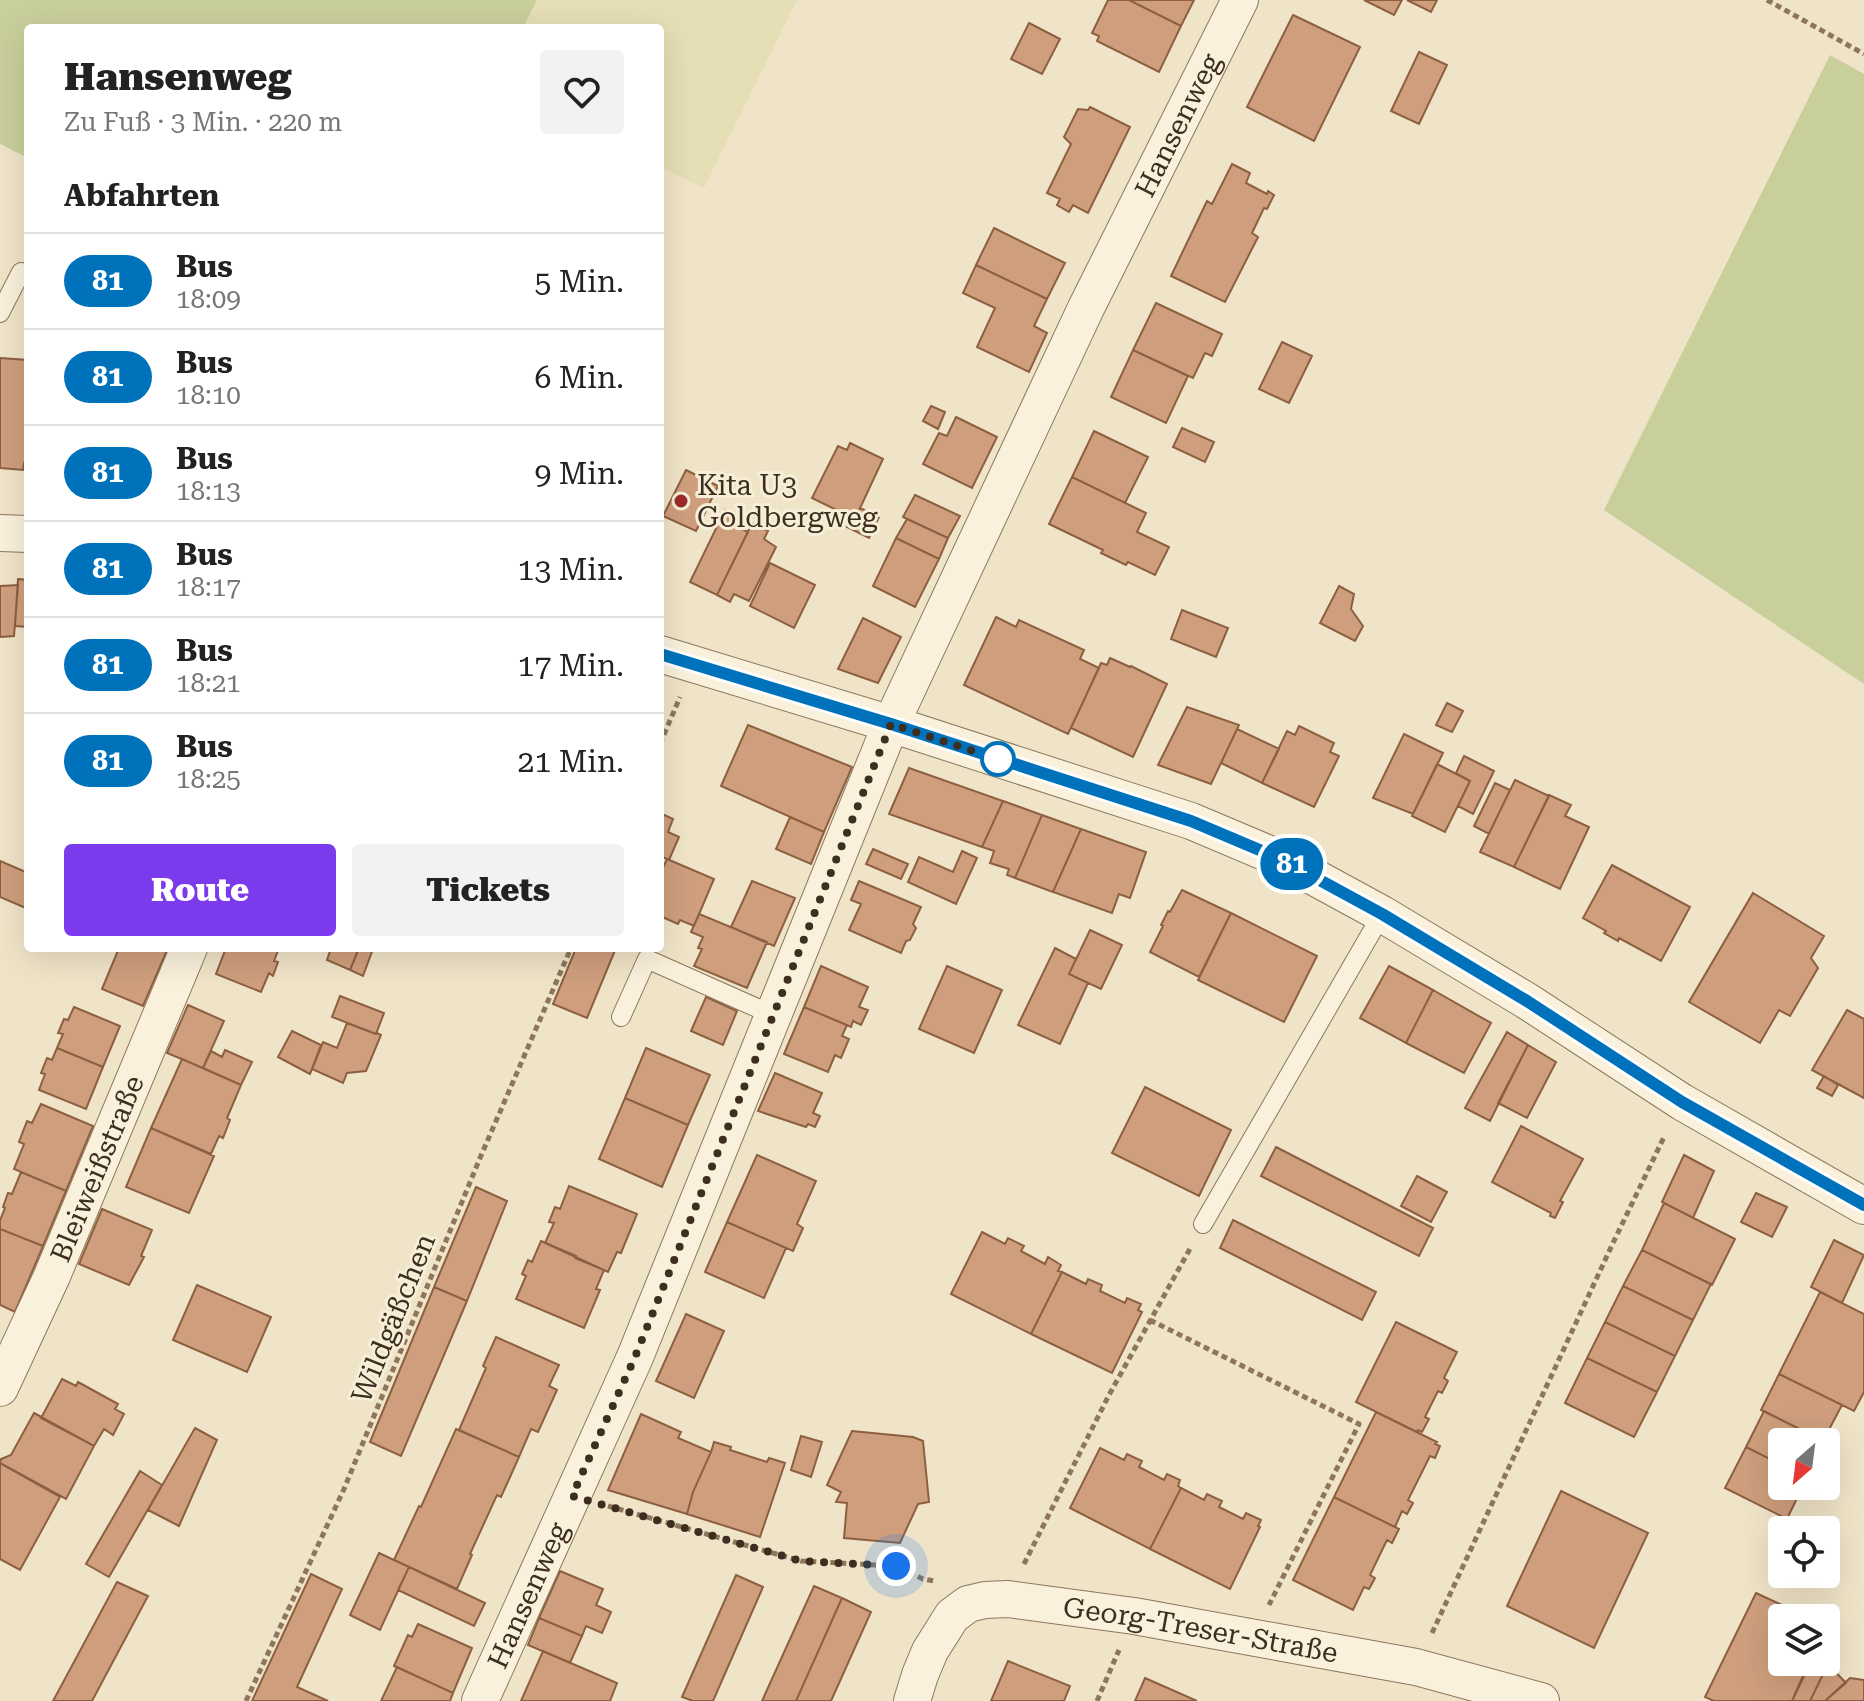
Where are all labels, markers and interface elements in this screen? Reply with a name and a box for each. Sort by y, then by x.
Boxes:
street label: Hansenweg [1128,48,1228,203]
button: heart [540,50,624,134]
text: Hansenweg [64,55,292,99]
text: Zu Fuß · 3 Min. · 220 m [64,107,342,137]
text: Abfahrten [64,178,219,213]
text: Bus [176,249,233,284]
text: 81 [92,264,124,297]
text: 5 Min. [534,264,624,299]
text: 18:09 [176,284,241,314]
text: Bus [176,345,233,380]
text: 81 [92,360,124,393]
text: 6 Min. [534,360,624,395]
text: 18:10 [176,380,241,410]
text: Bus [176,441,233,476]
text: 81 [92,456,124,489]
text: 9 Min. [534,456,624,491]
place label: Kita U3 Goldbergweg [697,469,878,534]
text: 18:13 [176,476,241,506]
marker: Kita U3 Goldbergweg [672,492,690,510]
text: Bus [176,537,233,572]
text: 81 [92,552,124,585]
text: 13 Min. [518,552,624,587]
text: 18:17 [176,572,241,602]
text: Bus [176,633,233,668]
text: 81 [92,648,124,681]
text: 17 Min. [518,648,624,683]
text: 18:21 [176,668,241,698]
text: Bus [176,729,233,764]
unlabelled marker [981,742,1015,776]
text: 81 [92,744,124,777]
text: 21 Min. [518,744,624,779]
text: 18:25 [176,764,241,794]
line badge: 81 [1256,838,1328,890]
button: Route [64,844,336,936]
button: Tickets [352,844,624,936]
text: 81 [1276,847,1308,880]
street label: Bleiweißstraße [44,1070,151,1267]
street label: Wildgäßchen [345,1229,442,1407]
north arrow [1768,1428,1840,1500]
map controls [1768,1428,1840,1676]
button: locate [1768,1516,1840,1588]
street label: Hansenweg [481,1517,575,1674]
your location [876,1546,916,1586]
street label: Georg-Treser-Straße [1061,1591,1340,1670]
button: layers [1768,1604,1840,1676]

